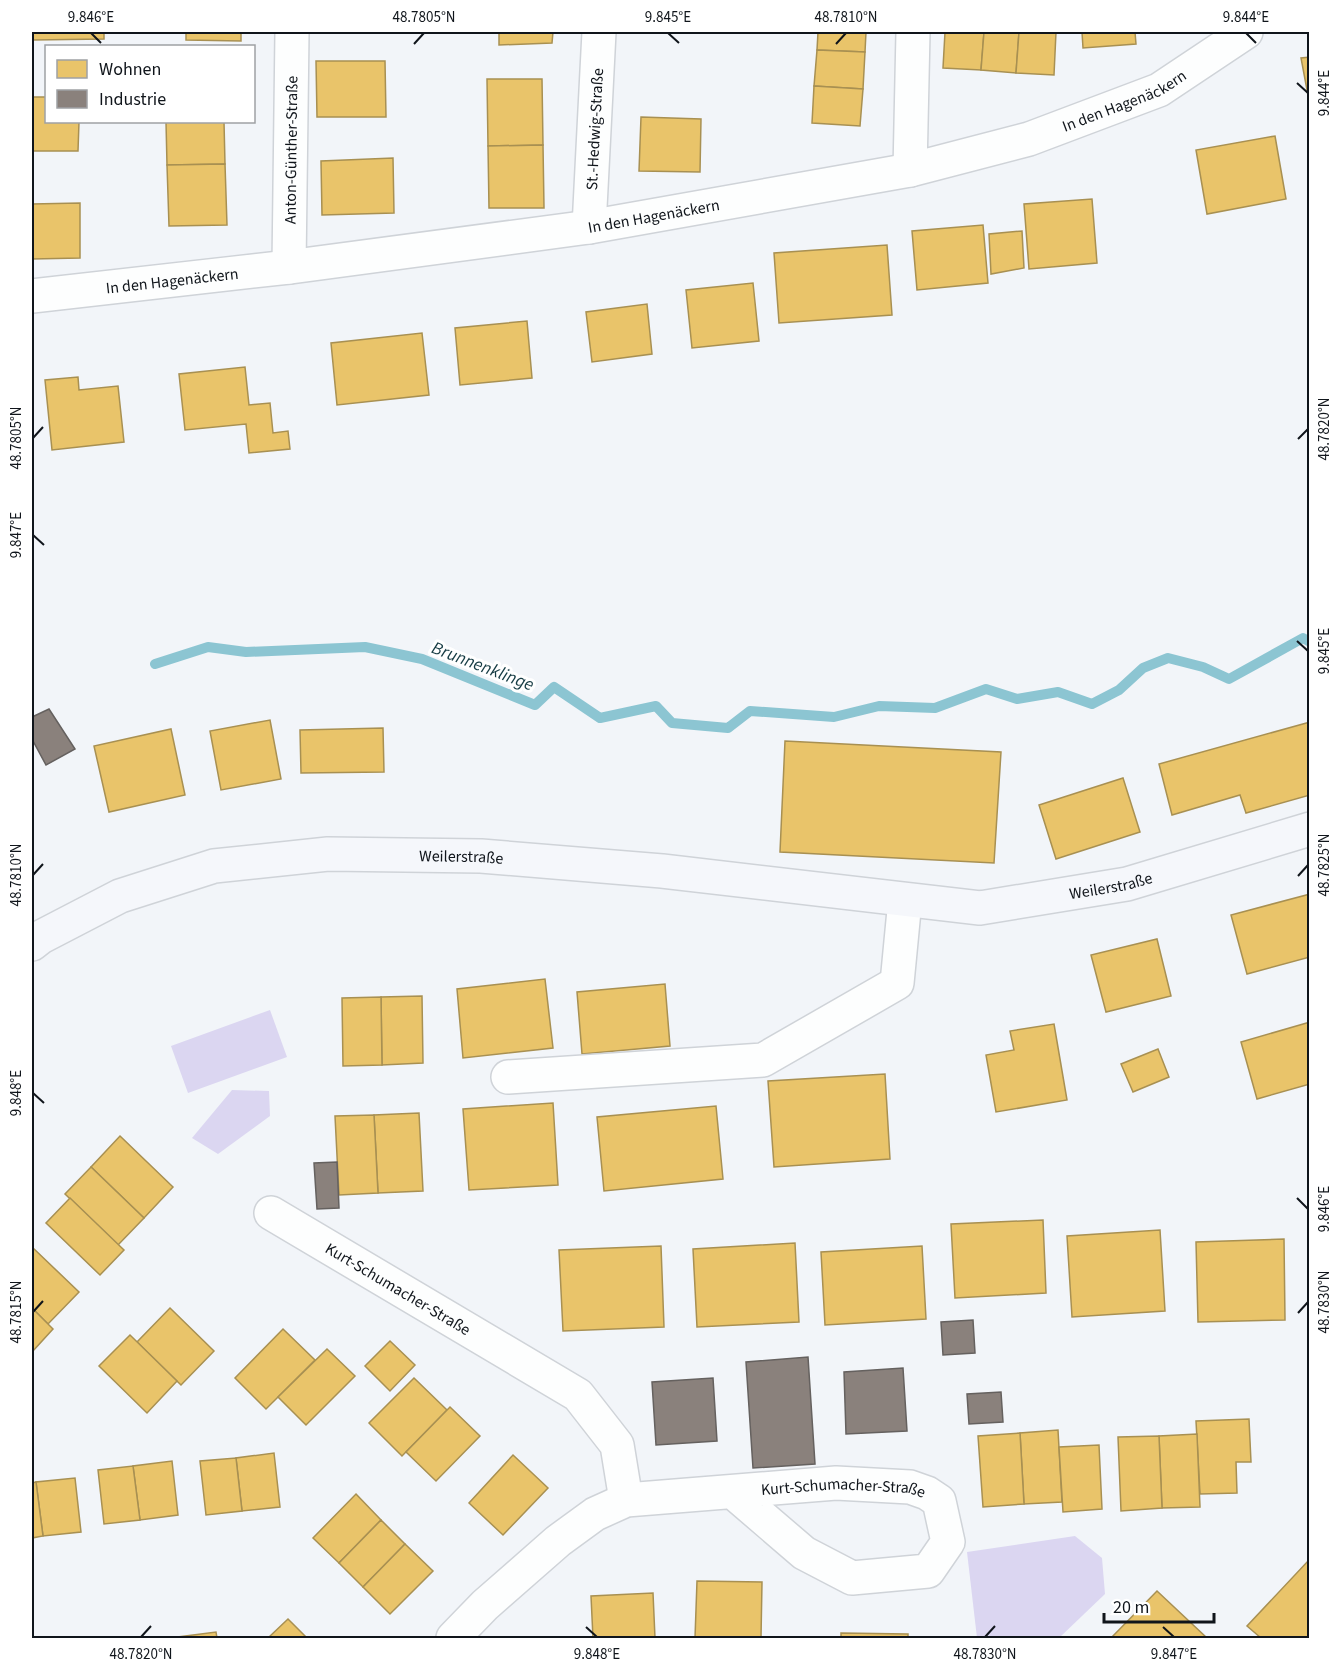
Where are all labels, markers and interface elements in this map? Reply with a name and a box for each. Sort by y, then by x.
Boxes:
text: 9.846°E [68,7,114,28]
text: 48.7805°N [392,7,456,28]
text: 9.845°E [645,7,691,28]
text: 48.7810°N [814,7,878,28]
text: 9.844°E [1223,7,1269,28]
legend [45,45,255,123]
text: Wohnen [99,57,161,82]
street label: In den Hagenäckern [1059,65,1191,138]
street label: St.-Hedwig-Straße [581,68,609,191]
text: 9.844°E [1314,70,1335,116]
street label: Anton-Günther-Straße [280,76,303,224]
text: Industrie [99,87,166,112]
street label: In den Hagenäckern [586,194,721,239]
street label: In den Hagenäckern [105,263,240,300]
text: 48.7820°N [1314,397,1335,461]
text: 48.7805°N [6,406,27,470]
text: 9.847°E [6,512,27,558]
text: 9.845°E [1314,628,1335,674]
water label: Brunnenklinge [428,635,538,698]
text: 48.7825°N [1314,833,1335,897]
text: 48.7810°N [6,843,27,907]
street label: Weilerstraße [419,845,504,870]
street label: Weilerstraße [1068,867,1155,905]
text: 9.848°E [6,1070,27,1116]
text: 9.846°E [1314,1186,1335,1232]
street label: Kurt-Schumacher-Straße [321,1238,475,1341]
text: 48.7830°N [1314,1270,1335,1334]
text: 48.7815°N [6,1280,27,1344]
street label: Kurt-Schumacher-Straße [760,1473,929,1504]
scale bar [1104,1586,1214,1624]
text: 20 m [1113,1595,1149,1620]
text: 48.7820°N [109,1644,173,1665]
text: 9.848°E [574,1644,620,1665]
text: 48.7830°N [953,1644,1017,1665]
text: 9.847°E [1151,1644,1197,1665]

